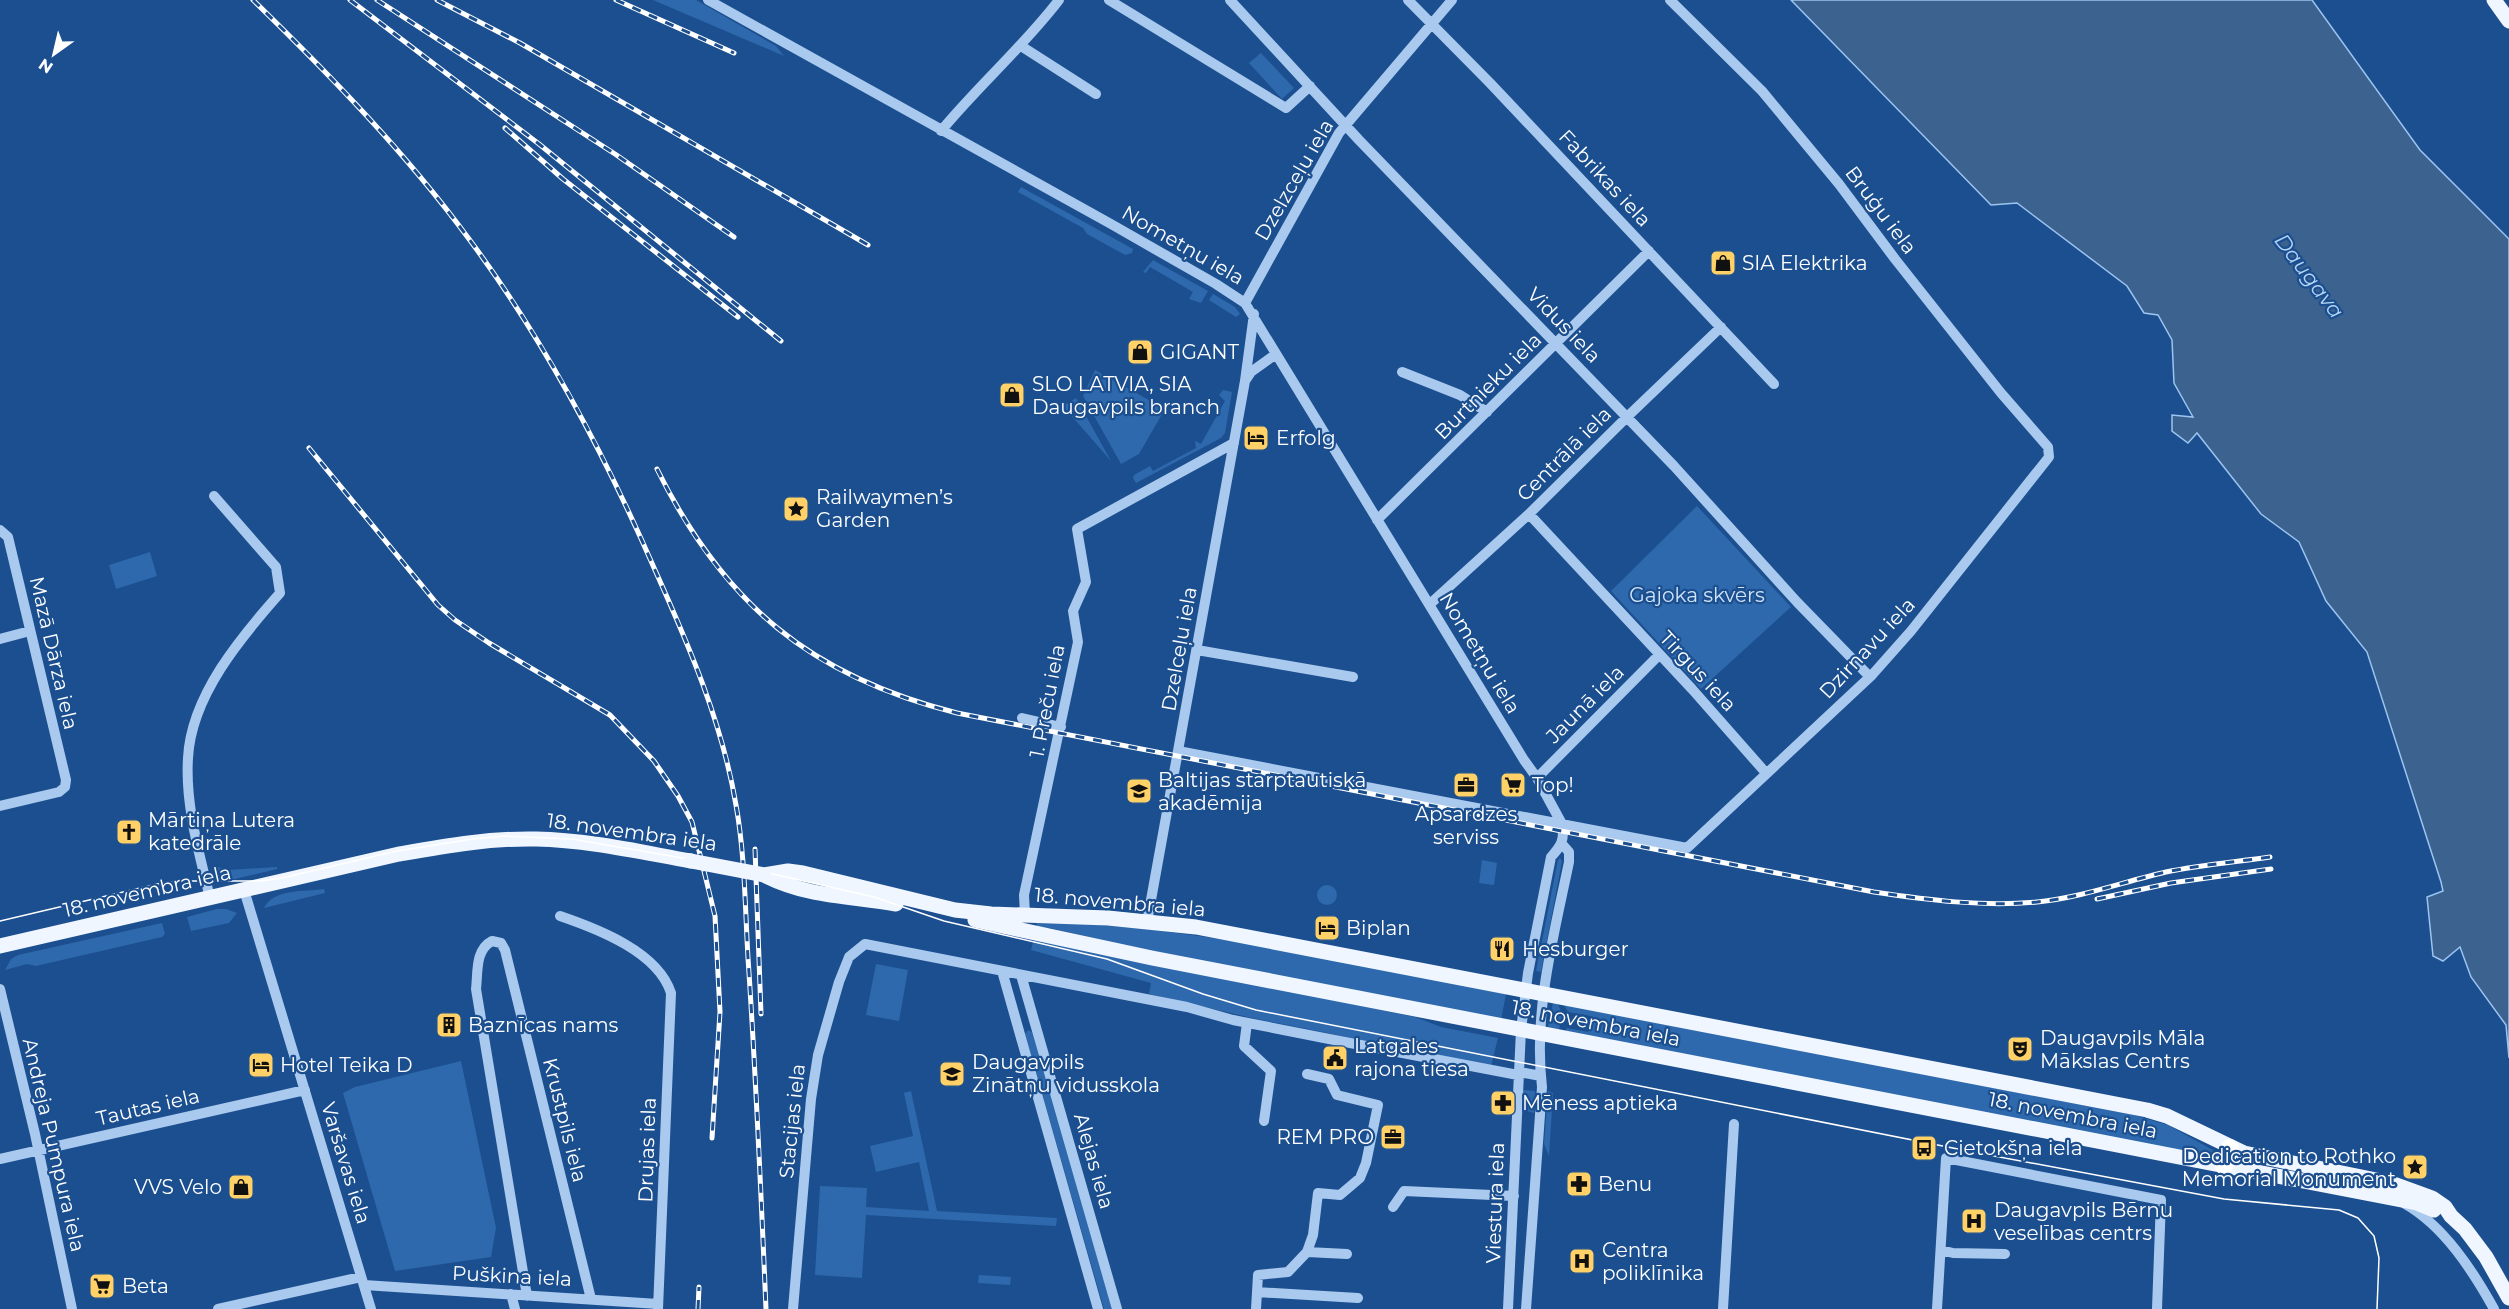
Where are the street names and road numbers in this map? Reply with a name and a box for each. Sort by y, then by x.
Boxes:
street label: Dzelzceļu iela [1250,115,1339,245]
street label: Fabrikas iela [1554,124,1656,232]
street label: Bruģu iela [1840,161,1922,259]
street label: Nometņu iela [1117,200,1248,291]
street label: Vidus iela [1522,282,1606,368]
street label: Burtnieku iela [1430,328,1546,444]
street label: Centrālā iela [1512,402,1616,506]
street label: Mazā Dārza iela [25,574,83,732]
street label: Dzelceļu iela [1156,585,1203,713]
street label: Nometņu iela [1434,588,1526,718]
street label: Dzirnavu iela [1814,593,1920,703]
street label: Tirgus iela [1655,626,1741,716]
street label: 1. Preču iela [1024,642,1070,760]
street label: Jaunā iela [1540,660,1629,749]
street label: 18. novembra iela [545,808,719,856]
street label: 18. novembra iela [61,860,233,922]
street label: 18. novembra iela [1033,883,1207,921]
street label: 18. novembra iela [1509,995,1683,1051]
street label: Andreja Pumpura iela [18,1036,90,1254]
street label: Krustpils iela [538,1055,592,1185]
street label: Stacijas iela [774,1062,810,1180]
street label: Tautas iela [94,1083,202,1131]
street label: 18. novembra iela [1986,1087,2160,1143]
street label: Drujas iela [633,1097,661,1203]
street label: Varšavas iela [316,1099,376,1227]
street label: Alejas iela [1069,1110,1119,1212]
street label: Viestura iela [1481,1142,1509,1264]
street label: Puškina iela [451,1261,573,1291]

